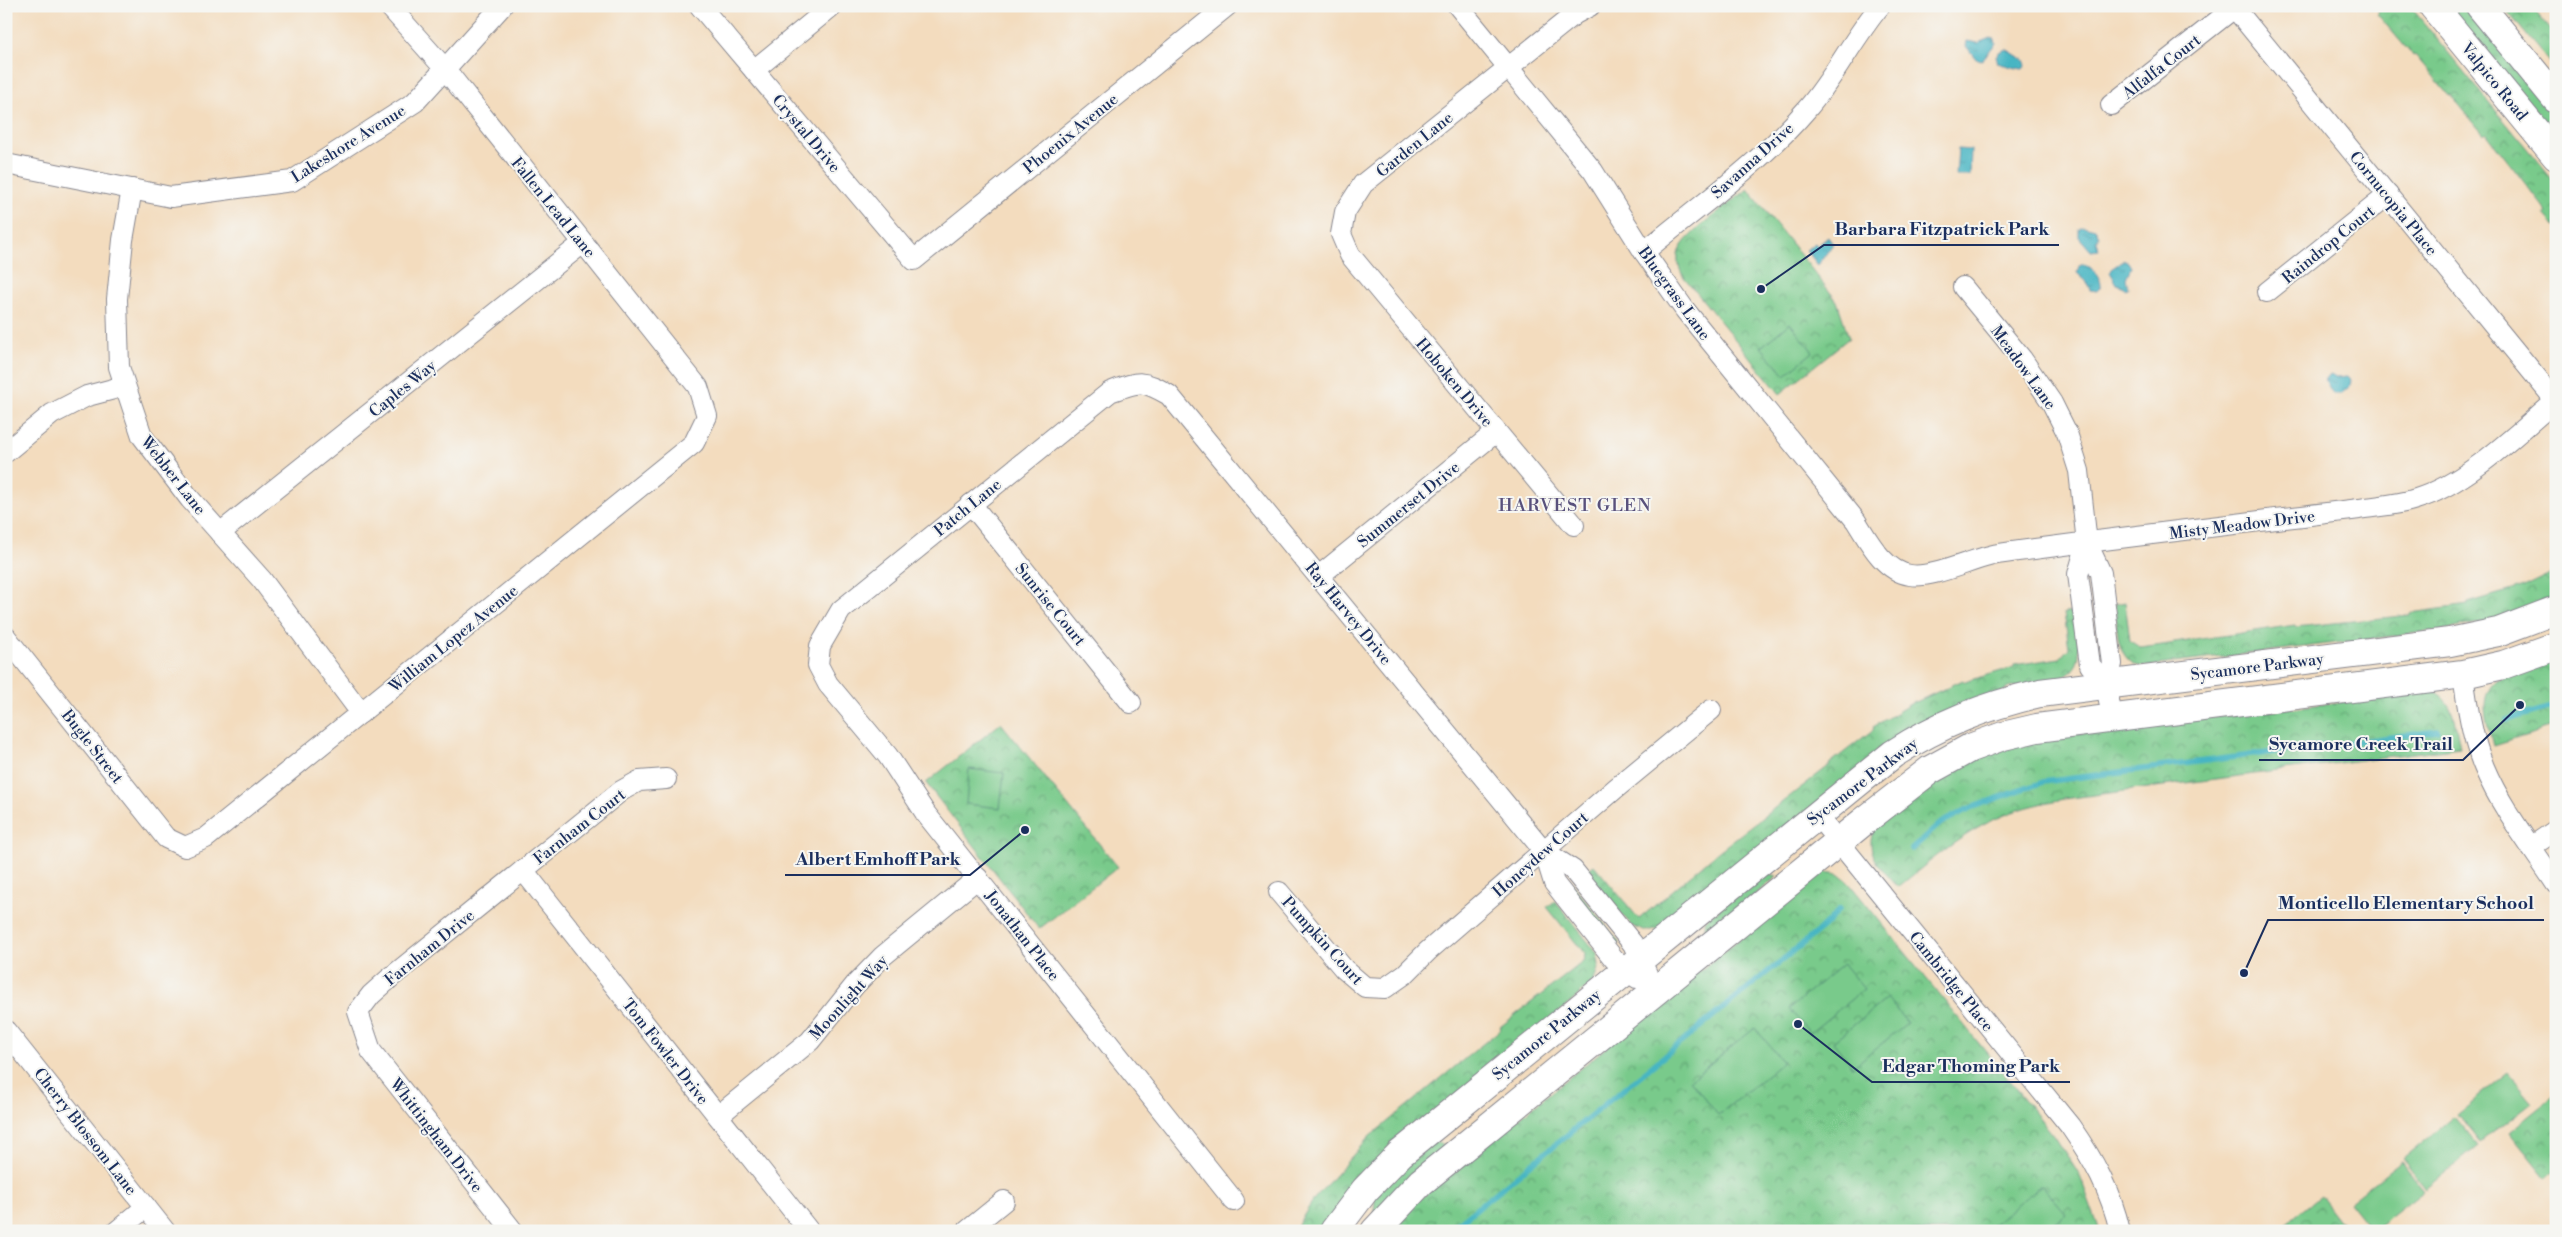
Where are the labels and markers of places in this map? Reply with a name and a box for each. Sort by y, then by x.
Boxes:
callout: Barbara Fitzpatrick Park [1824,212,2059,245]
callout: Sycamore Creek Trail [2259,727,2463,760]
callout: Albert Emhoff Park [785,842,970,875]
callout: Monticello Elementary School [2268,887,2544,920]
callout: Edgar Thoming Park [1872,1049,2070,1082]

